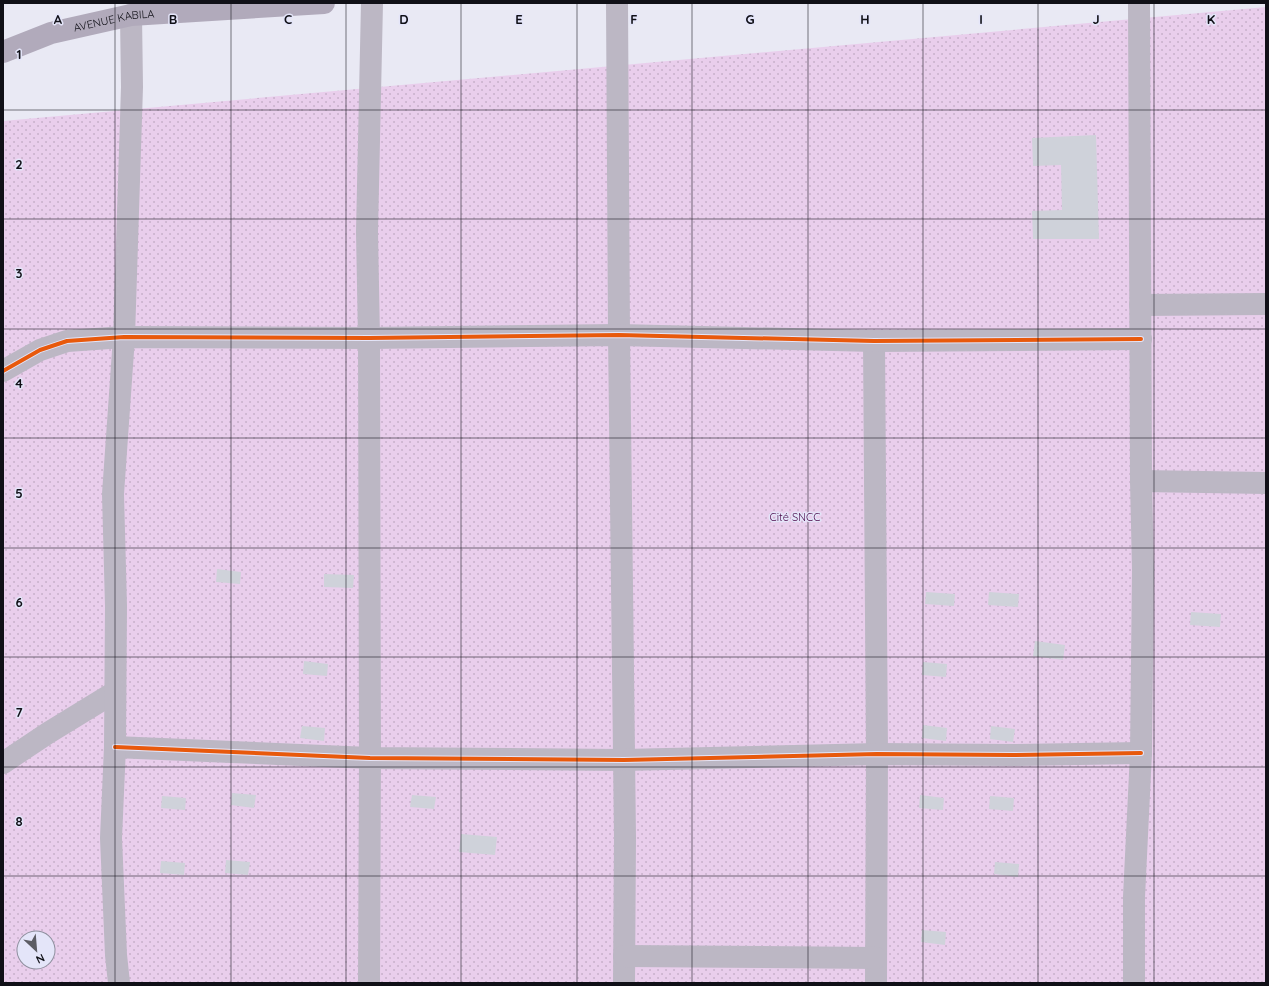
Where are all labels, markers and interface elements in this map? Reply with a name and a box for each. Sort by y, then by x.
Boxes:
street label: AVENUE KABILA [72,7,155,35]
text: A [54,11,63,27]
text: B [169,11,177,27]
text: C [284,11,292,27]
text: D [399,11,409,27]
text: E [515,11,523,27]
text: F [630,11,638,27]
text: G [745,11,755,27]
text: H [860,11,870,27]
text: I [979,11,983,27]
text: J [1092,11,1100,27]
text: K [1207,11,1216,27]
text: 1 [16,46,22,62]
text: 2 [15,156,23,172]
text: 3 [16,265,23,281]
text: 4 [15,375,23,391]
text: 5 [15,485,23,501]
park label: Cité SNCC [770,510,821,524]
text: 6 [15,594,23,610]
text: 7 [15,704,23,720]
text: 8 [15,813,23,829]
north arrow [16,930,56,970]
text: N [34,951,47,967]

